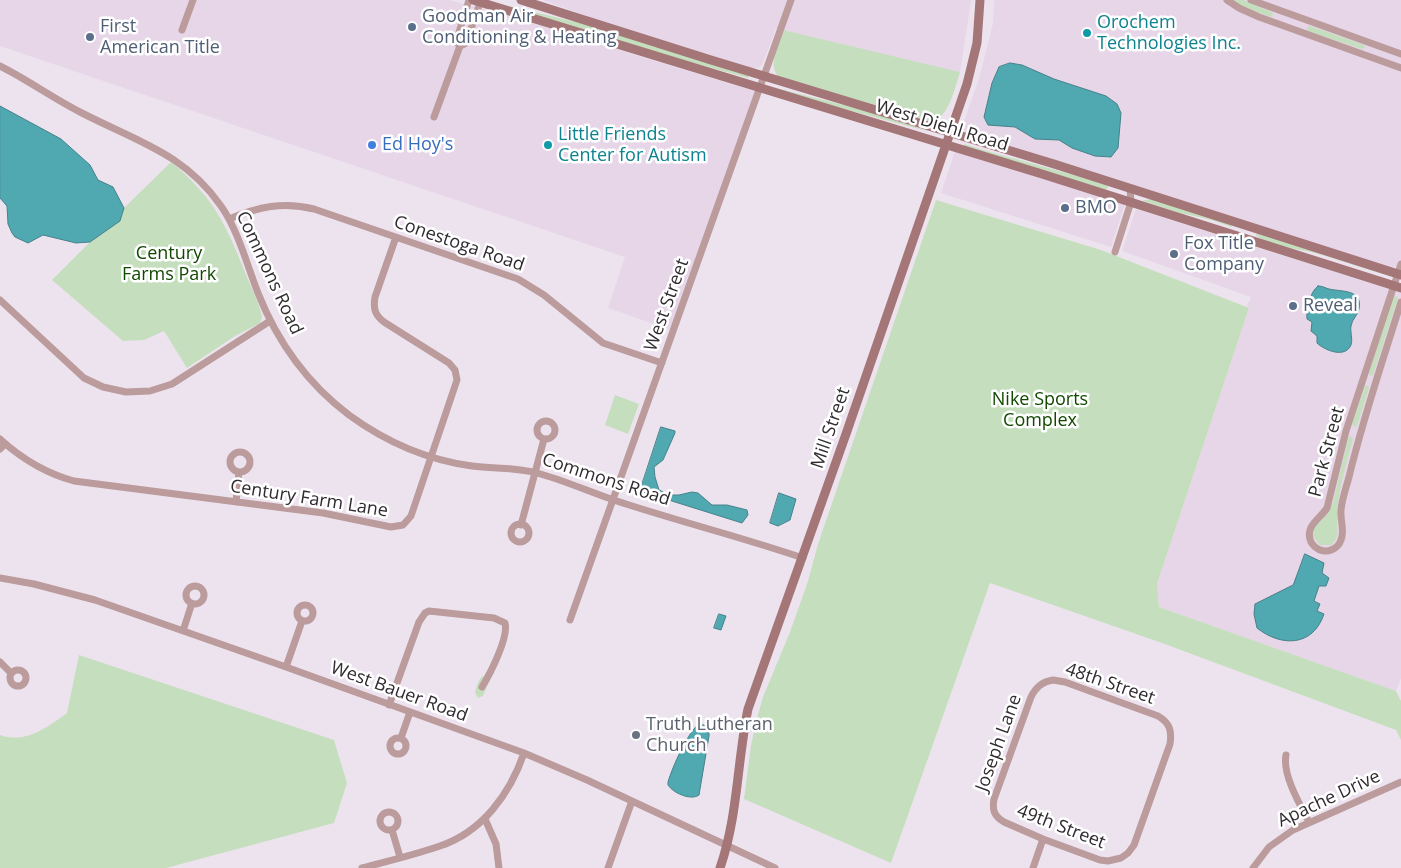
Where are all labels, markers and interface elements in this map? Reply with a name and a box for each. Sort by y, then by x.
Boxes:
place label: Goodman Air Conditioning & Heating [422,6,617,48]
place label: Orochem Technologies Inc. [1097,12,1241,54]
place label: First American Title [100,16,220,58]
marker: Goodman Air Conditioning & Heating [406,21,418,33]
marker: Orochem Technologies Inc. [1081,27,1093,39]
marker: First American Title [84,31,96,43]
street label: West Diehl Road [873,96,1011,156]
place label: Little Friends Center for Autism [558,124,707,166]
place label: Ed Hoy's [382,134,453,156]
marker: Ed Hoy's [366,139,378,151]
marker: Little Friends Center for Autism [542,139,554,151]
place label: BMO [1075,197,1117,219]
marker: BMO [1059,202,1071,214]
street label: Commons Road [231,208,307,338]
street label: Conestoga Road [391,212,527,276]
place label: Fox Title Company [1184,233,1264,276]
park label: Century Farms Park [122,243,216,286]
marker: Fox Title Company [1168,248,1180,260]
street label: West Street [640,256,694,354]
place label: Reveal [1303,295,1358,317]
marker: Reveal [1287,300,1299,312]
street label: Mill Street [807,384,855,472]
park label: Nike Sports Complex [992,389,1088,432]
street label: Park Street [1305,404,1349,500]
street label: Commons Road [539,449,673,511]
street label: Century Farm Lane [229,476,389,522]
street label: West Bauer Road [328,657,470,727]
street label: 48th Street [1063,659,1157,709]
street label: Joseph Lane [971,692,1027,794]
place label: Truth Lutheran Church [646,714,773,756]
marker: Truth Lutheran Church [630,729,642,741]
street label: Apache Drive [1274,766,1384,832]
street label: 49th Street [1014,800,1108,854]

